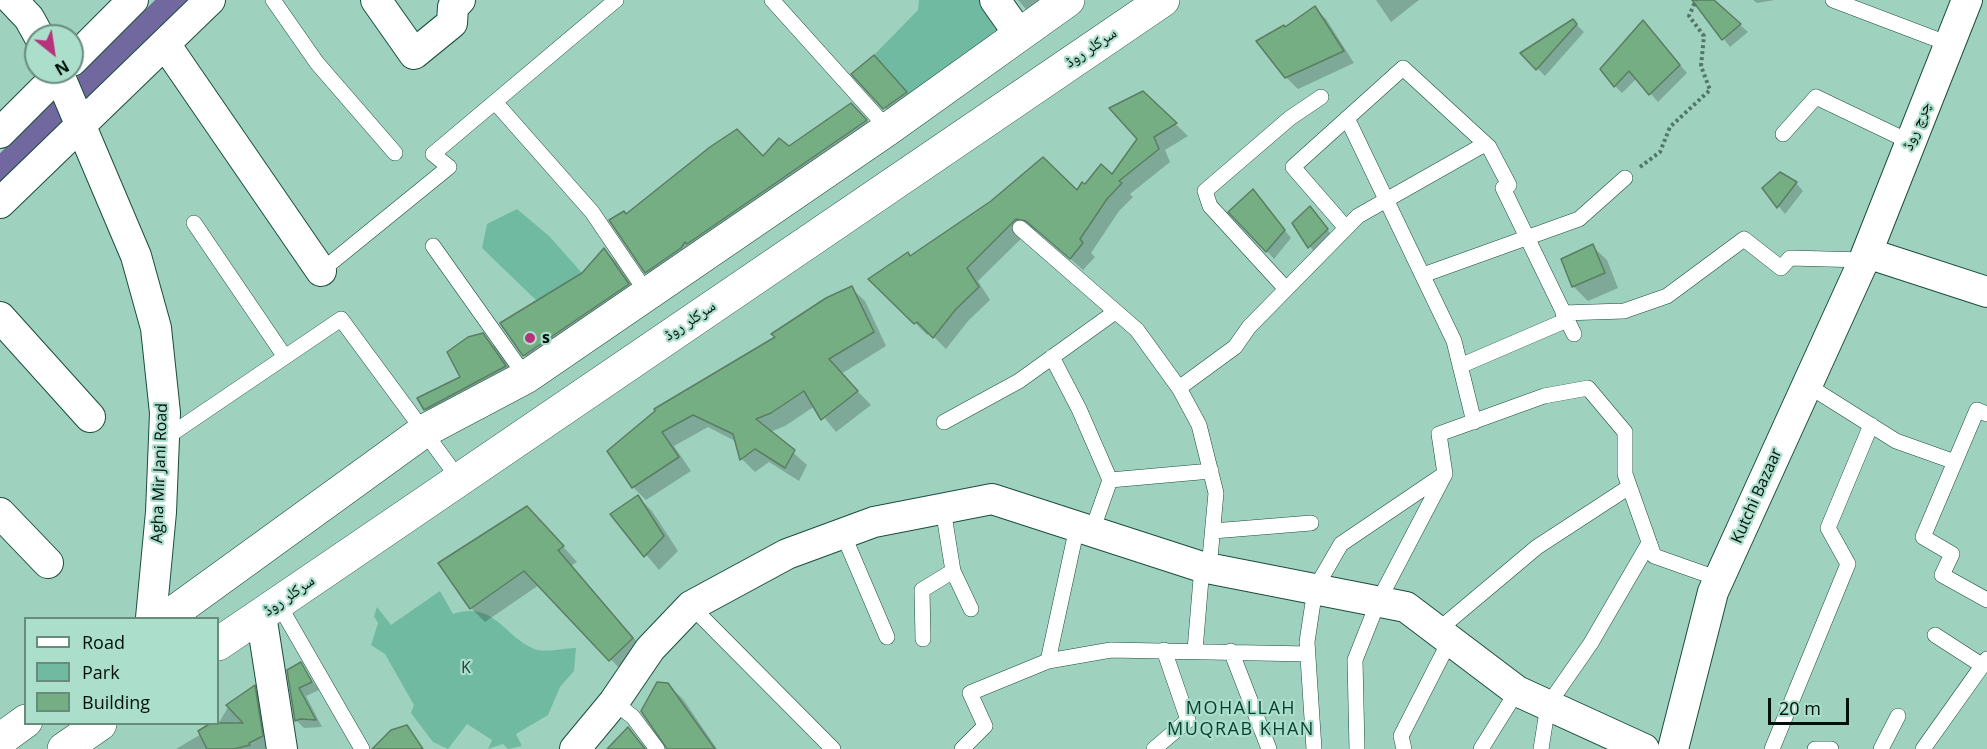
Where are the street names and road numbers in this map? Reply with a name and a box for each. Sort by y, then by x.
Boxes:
street label: سرکلر روڈ [1061,24,1121,72]
street label: چرچ روڈ [1898,99,1936,153]
street label: سرکلر روڈ [660,297,720,345]
street label: Agha Mir Jani Road [148,403,172,543]
street label: Kutchi Bazaar [1727,445,1787,547]
street label: سرکلر روڈ [260,571,318,621]

